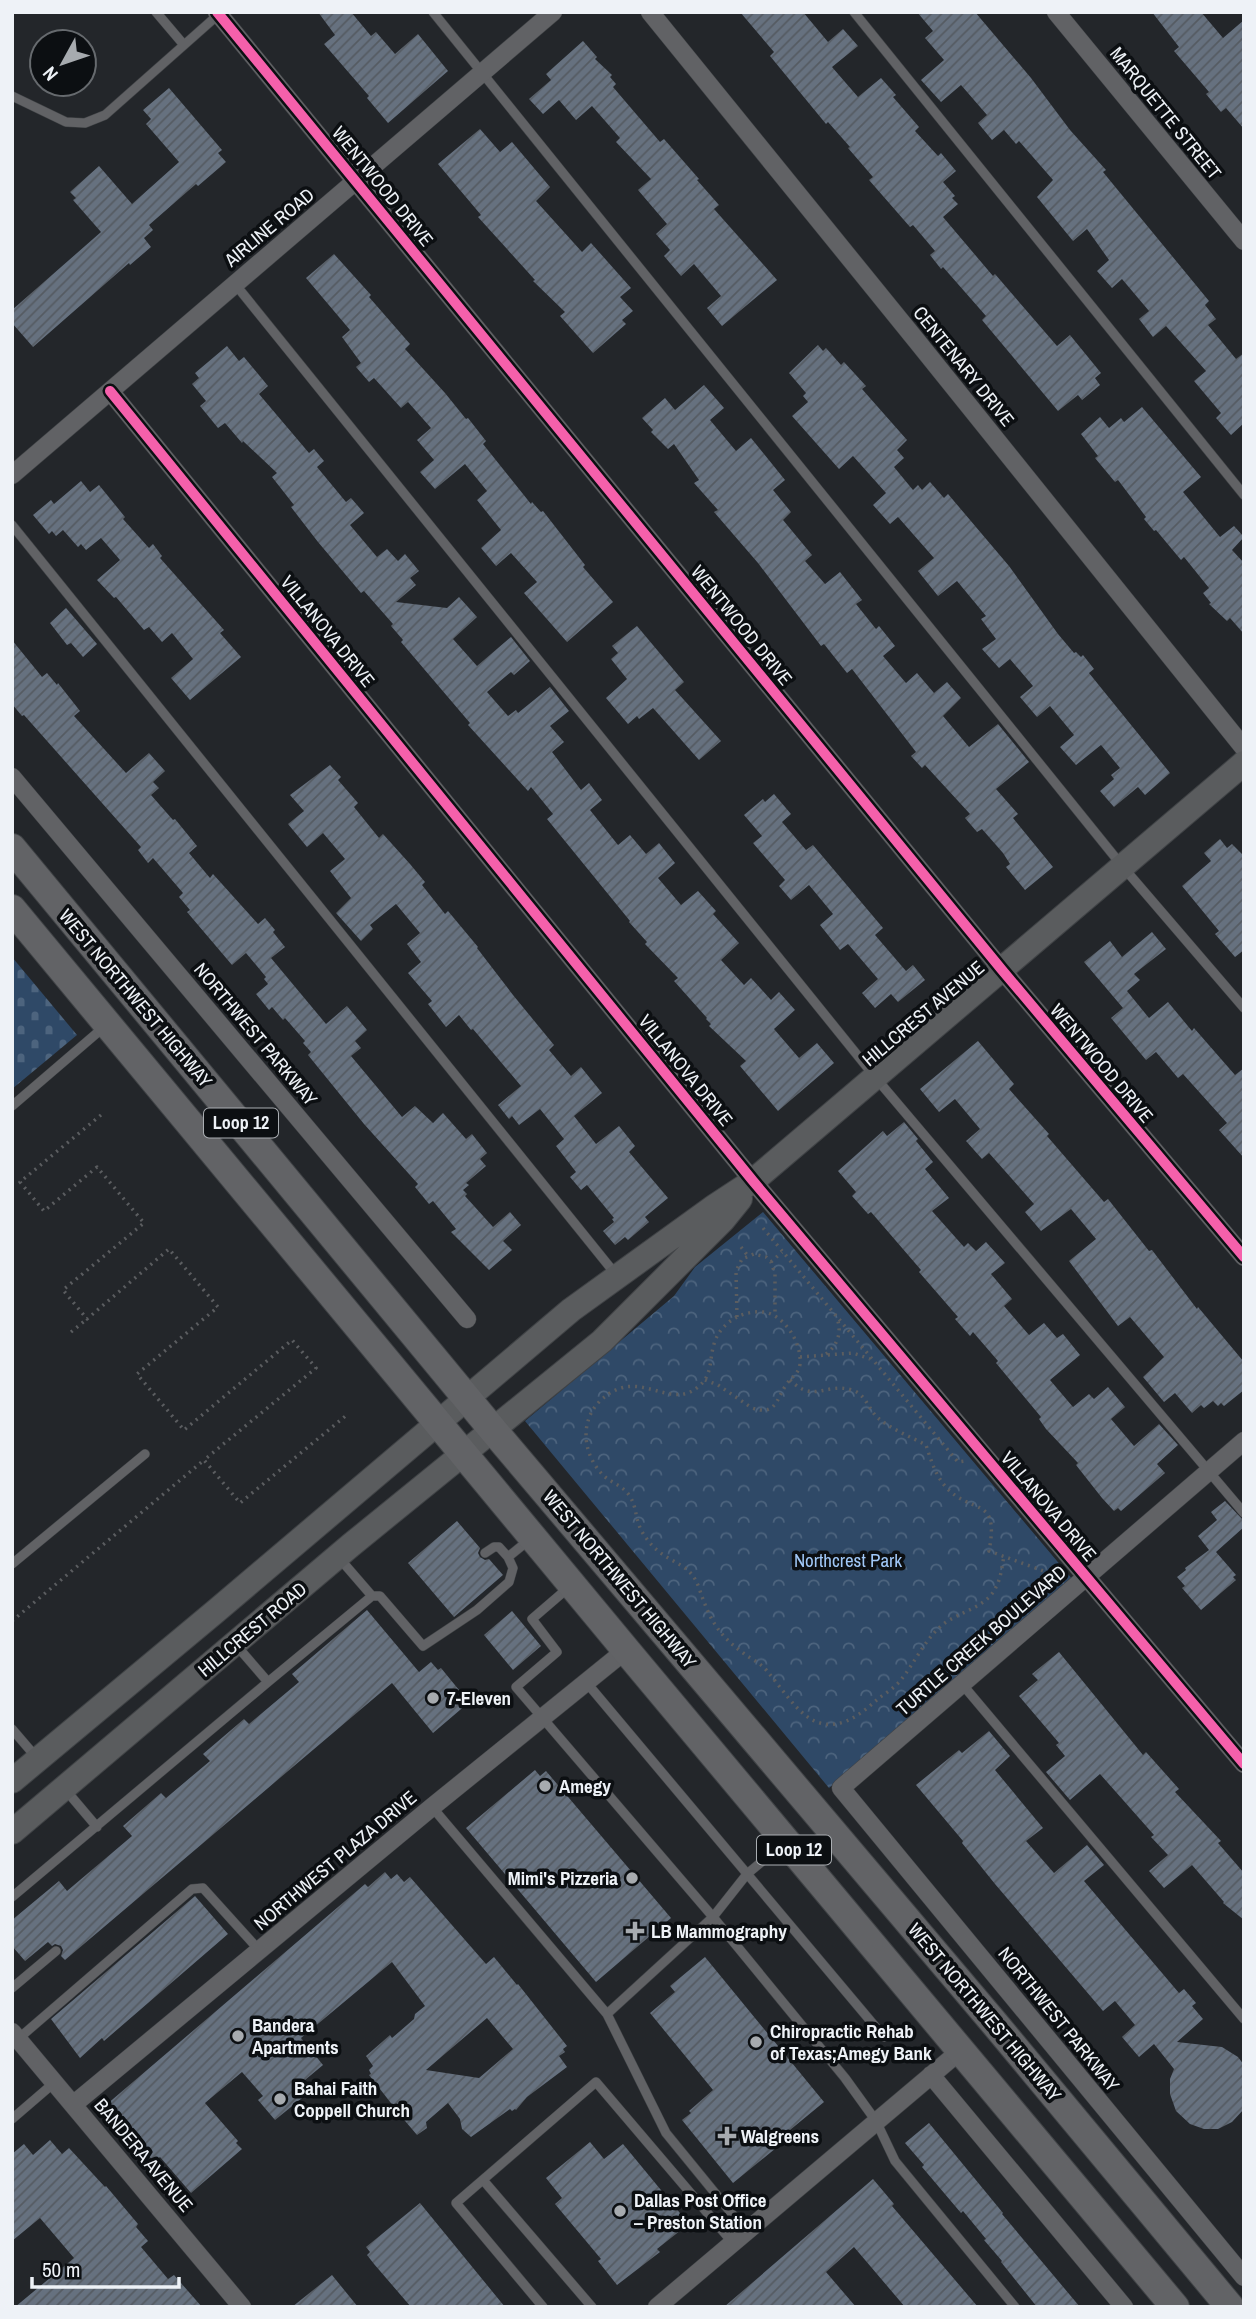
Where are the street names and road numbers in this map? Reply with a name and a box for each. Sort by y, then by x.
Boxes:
street label: MARQUETTE STREET [1104,41,1228,185]
street label: WENTWOOD DRIVE [326,120,440,252]
street label: AIRLINE ROAD [218,182,319,273]
street label: CENTENARY DRIVE [907,301,1021,431]
street label: WENTWOOD DRIVE [685,559,799,691]
street label: VILLANOVA DRIVE [275,570,381,692]
street label: WEST NORTHWEST HIGHWAY [53,903,219,1093]
street label: HILLCREST AVENUE [856,954,990,1072]
street label: NORTHWEST PARKWAY [188,957,324,1111]
street label: WENTWOOD DRIVE [1044,998,1160,1128]
street label: VILLANOVA DRIVE [633,1009,739,1131]
road number: Loop 12 [204,1108,278,1138]
street label: VILLANOVA DRIVE [995,1445,1103,1567]
street label: WEST NORTHWEST HIGHWAY [537,1484,703,1674]
street label: TURTLE CREEK BOULEVARD [890,1559,1072,1721]
street label: HILLCREST ROAD [192,1576,312,1682]
street label: NORTHWEST PLAZA DRIVE [248,1784,422,1936]
road number: Loop 12 [757,1836,831,1864]
street label: WEST NORTHWEST HIGHWAY [902,1917,1068,2107]
street label: NORTHWEST PARKWAY [992,1941,1126,2097]
street label: BANDERA AVENUE [89,2093,199,2217]

